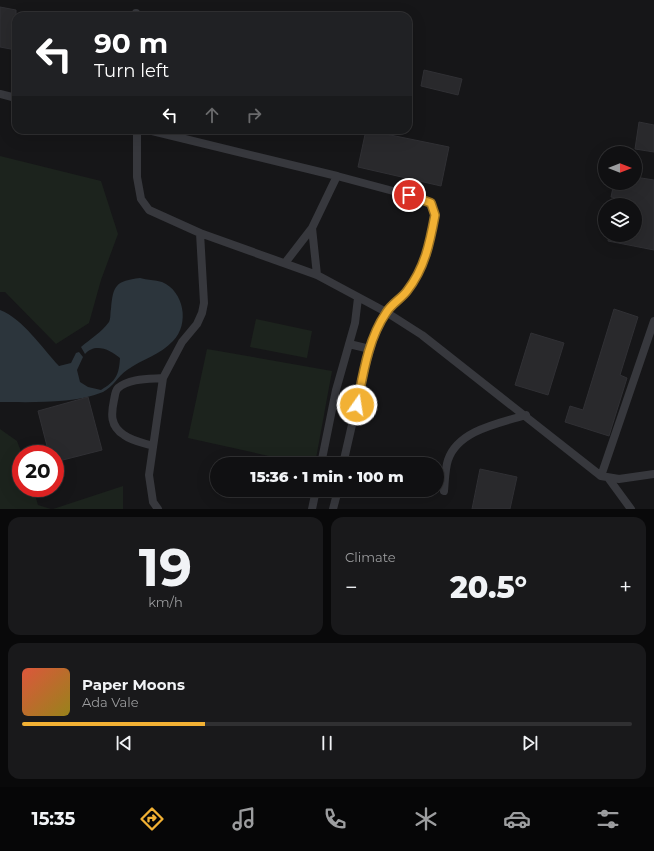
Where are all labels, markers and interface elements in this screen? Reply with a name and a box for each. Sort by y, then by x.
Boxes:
text: 90 m [94,26,168,60]
icon: left [28,28,80,80]
text: Turn left [94,60,169,82]
icon: left [159,104,181,126]
icon: ahead [201,104,223,126]
icon: right [243,104,265,126]
north arrow [598,146,642,190]
map controls [598,146,642,242]
pin [392,178,426,212]
icon: arrive [398,184,420,206]
button: layers [598,198,642,242]
position arrow [336,384,378,426]
speed limit sign: 20 [12,445,64,497]
text: 15:36 · 1 min · 100 m [250,467,404,486]
text: 19 [139,536,192,599]
text: Climate [345,549,396,565]
text: 20.5° [450,569,527,606]
text: − [345,574,358,601]
text: + [619,574,632,601]
text: km/h [148,594,183,610]
text: Paper Moons [82,675,185,694]
text: Ada Vale [82,694,139,710]
icon: previous [113,732,135,754]
icon: pause [316,732,338,754]
icon: next [519,732,541,754]
icon: directions [138,805,166,833]
icon: music [230,805,258,833]
icon: phone [321,805,349,833]
icon: climate [412,805,440,833]
icon: car [503,805,531,833]
icon: filters [594,805,622,833]
text: 15:35 [32,808,75,830]

